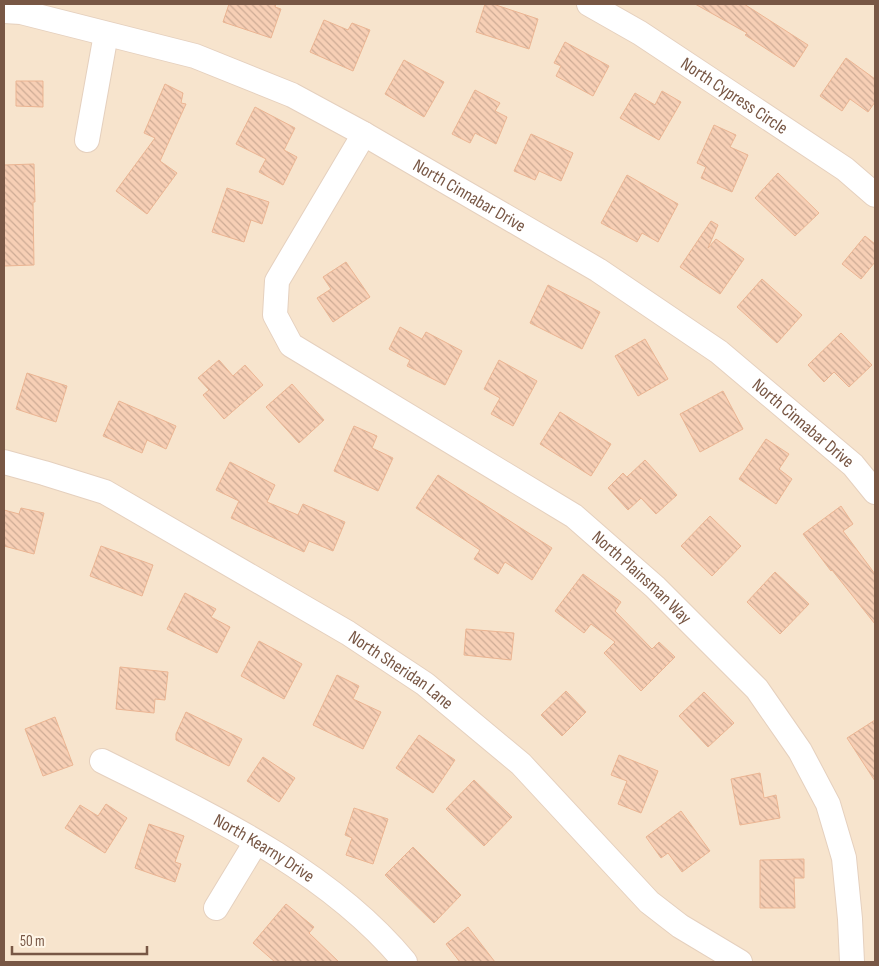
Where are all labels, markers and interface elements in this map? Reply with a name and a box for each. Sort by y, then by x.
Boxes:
street label: North Cypress Circle [677,53,792,139]
street label: North Cinnabar Drive [409,155,529,237]
street label: North Cinnabar Drive [748,375,858,472]
street label: North Plainsman Way [588,527,696,628]
street label: North Sheridan Lane [345,626,457,714]
street label: North Kearny Drive [210,810,318,887]
scale bar [12,924,148,956]
text: 50 m [20,932,45,951]

